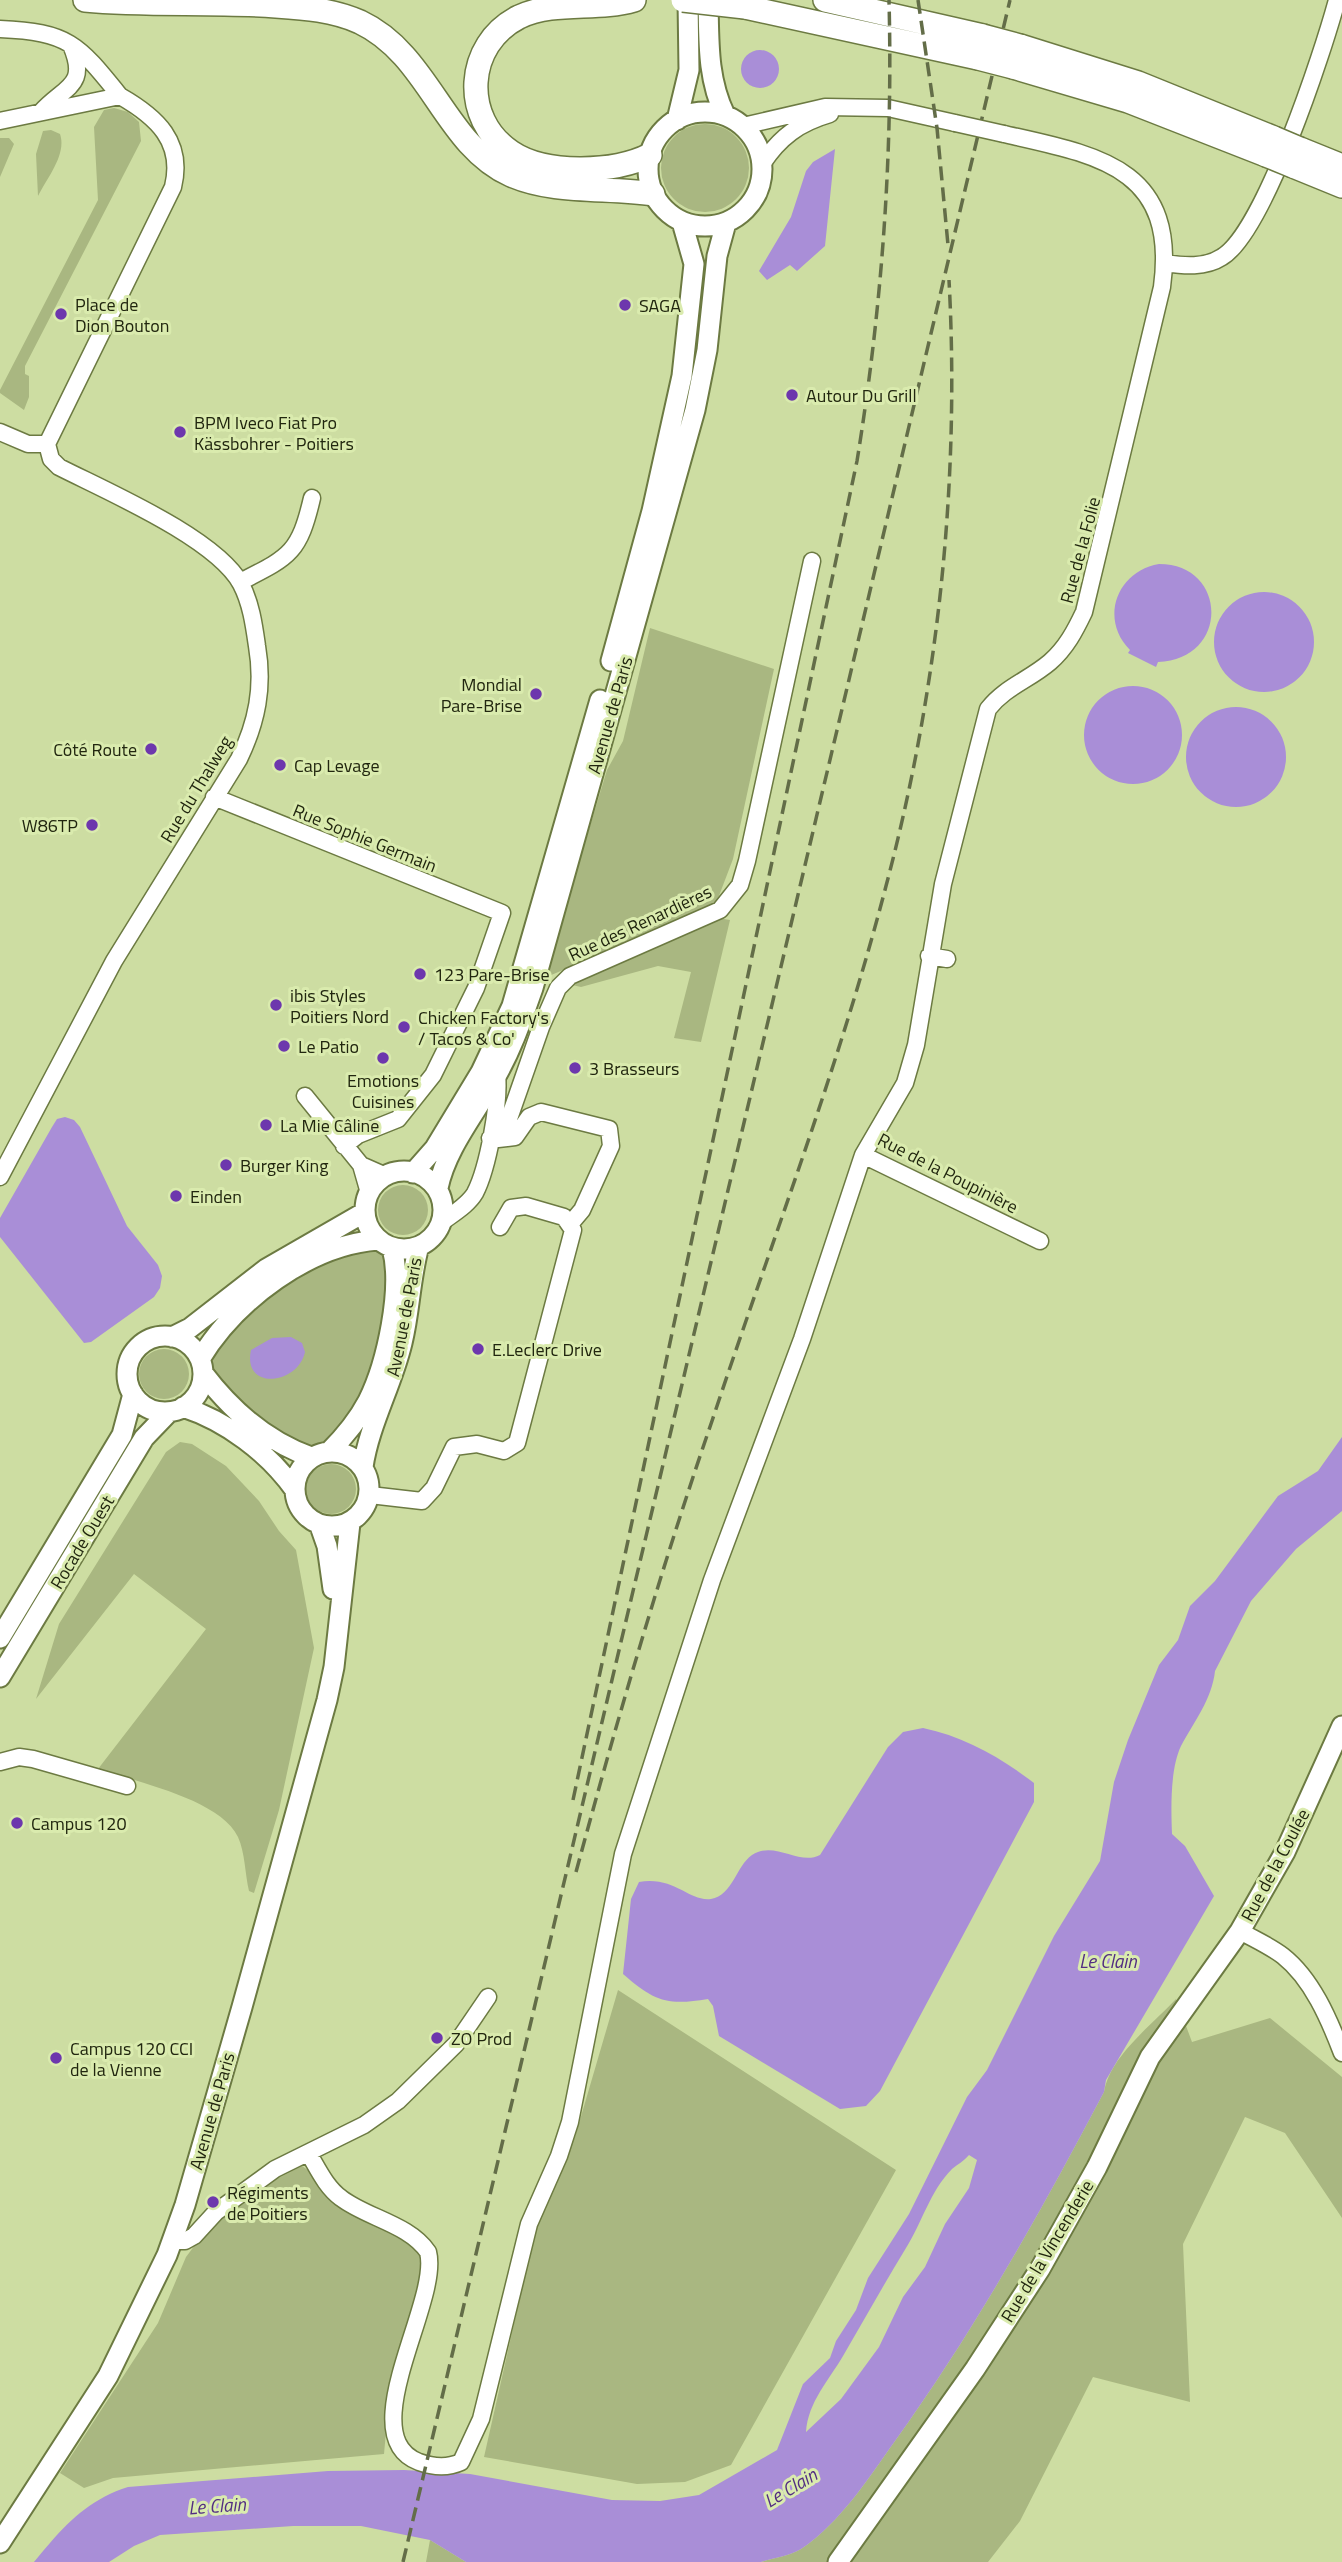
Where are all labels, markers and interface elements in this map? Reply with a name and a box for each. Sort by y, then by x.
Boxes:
place label: Place de Dion Bouton [75,291,169,339]
place label: SAGA [639,292,681,319]
marker: SAGA [617,297,633,313]
marker: Place de Dion Bouton [53,306,69,322]
place label: Autour Du Grill [806,382,917,409]
marker: Autour Du Grill [784,387,800,403]
place label: BPM Iveco Fiat Pro Kässbohrer - Poitiers [194,409,354,457]
marker: BPM Iveco Fiat Pro Kässbohrer - Poitiers [172,424,188,440]
street label: Rue de la Folie [1053,494,1107,606]
street label: Avenue de Paris [580,653,640,777]
place label: Mondial Pare-Brise [441,671,522,719]
marker: Mondial Pare-Brise [528,686,544,702]
street label: Rue du Thalweg [153,730,239,848]
place label: Côté Route [53,736,137,763]
marker: Côté Route [143,741,159,757]
place label: Cap Levage [294,752,380,779]
marker: Cap Levage [272,757,288,773]
street label: Rue Sophie Germain [289,797,441,879]
place label: W86TP [22,812,78,839]
marker: W86TP [84,817,100,833]
street label: Rue des Renardières [564,878,716,968]
place label: 123 Pare-Brise [434,961,550,988]
marker: 123 Pare-Brise [412,966,428,982]
place label: ibis Styles Poitiers Nord [290,982,389,1030]
marker: ibis Styles Poitiers Nord [268,997,284,1013]
place label: Chicken Factory's / Tacos & Co' [418,1004,549,1052]
marker: Chicken Factory's / Tacos & Co' [396,1019,412,1035]
place label: Le Patio [298,1033,359,1060]
marker: Le Patio [276,1038,292,1054]
marker: Emotions Cuisines [375,1050,391,1066]
place label: 3 Brasseurs [589,1055,679,1082]
marker: 3 Brasseurs [567,1060,583,1076]
place label: Emotions Cuisines [347,1067,419,1115]
place label: La Mie Câline [280,1112,379,1139]
marker: La Mie Câline [258,1117,274,1133]
street label: Rue de la Poupinière [873,1126,1023,1220]
place label: Burger King [240,1152,328,1179]
marker: Burger King [218,1157,234,1173]
place label: Einden [190,1183,242,1210]
marker: Einden [168,1188,184,1204]
street label: Avenue de Paris [379,1255,429,1379]
place label: E.Leclerc Drive [492,1336,602,1363]
marker: E.Leclerc Drive [470,1341,486,1357]
street label: Rocade Ouest [43,1489,121,1594]
street label: Rue de la Coulée [1234,1804,1316,1926]
place label: Campus 120 [31,1810,126,1837]
marker: Campus 120 [9,1815,25,1831]
water label: Le Clain [1079,1946,1137,1975]
place label: ZO Prod [451,2025,512,2052]
marker: ZO Prod [429,2030,445,2046]
place label: Campus 120 CCI de la Vienne [70,2035,193,2083]
street label: Avenue de Paris [182,2049,242,2173]
marker: Campus 120 CCI de la Vienne [48,2050,64,2066]
street label: Rue de la Vincenderie [994,2175,1100,2327]
place label: Régiments de Poitiers [227,2179,309,2227]
marker: Régiments de Poitiers [205,2194,221,2210]
water label: Le Clain [758,2459,823,2514]
water label: Le Clain [187,2488,247,2521]

